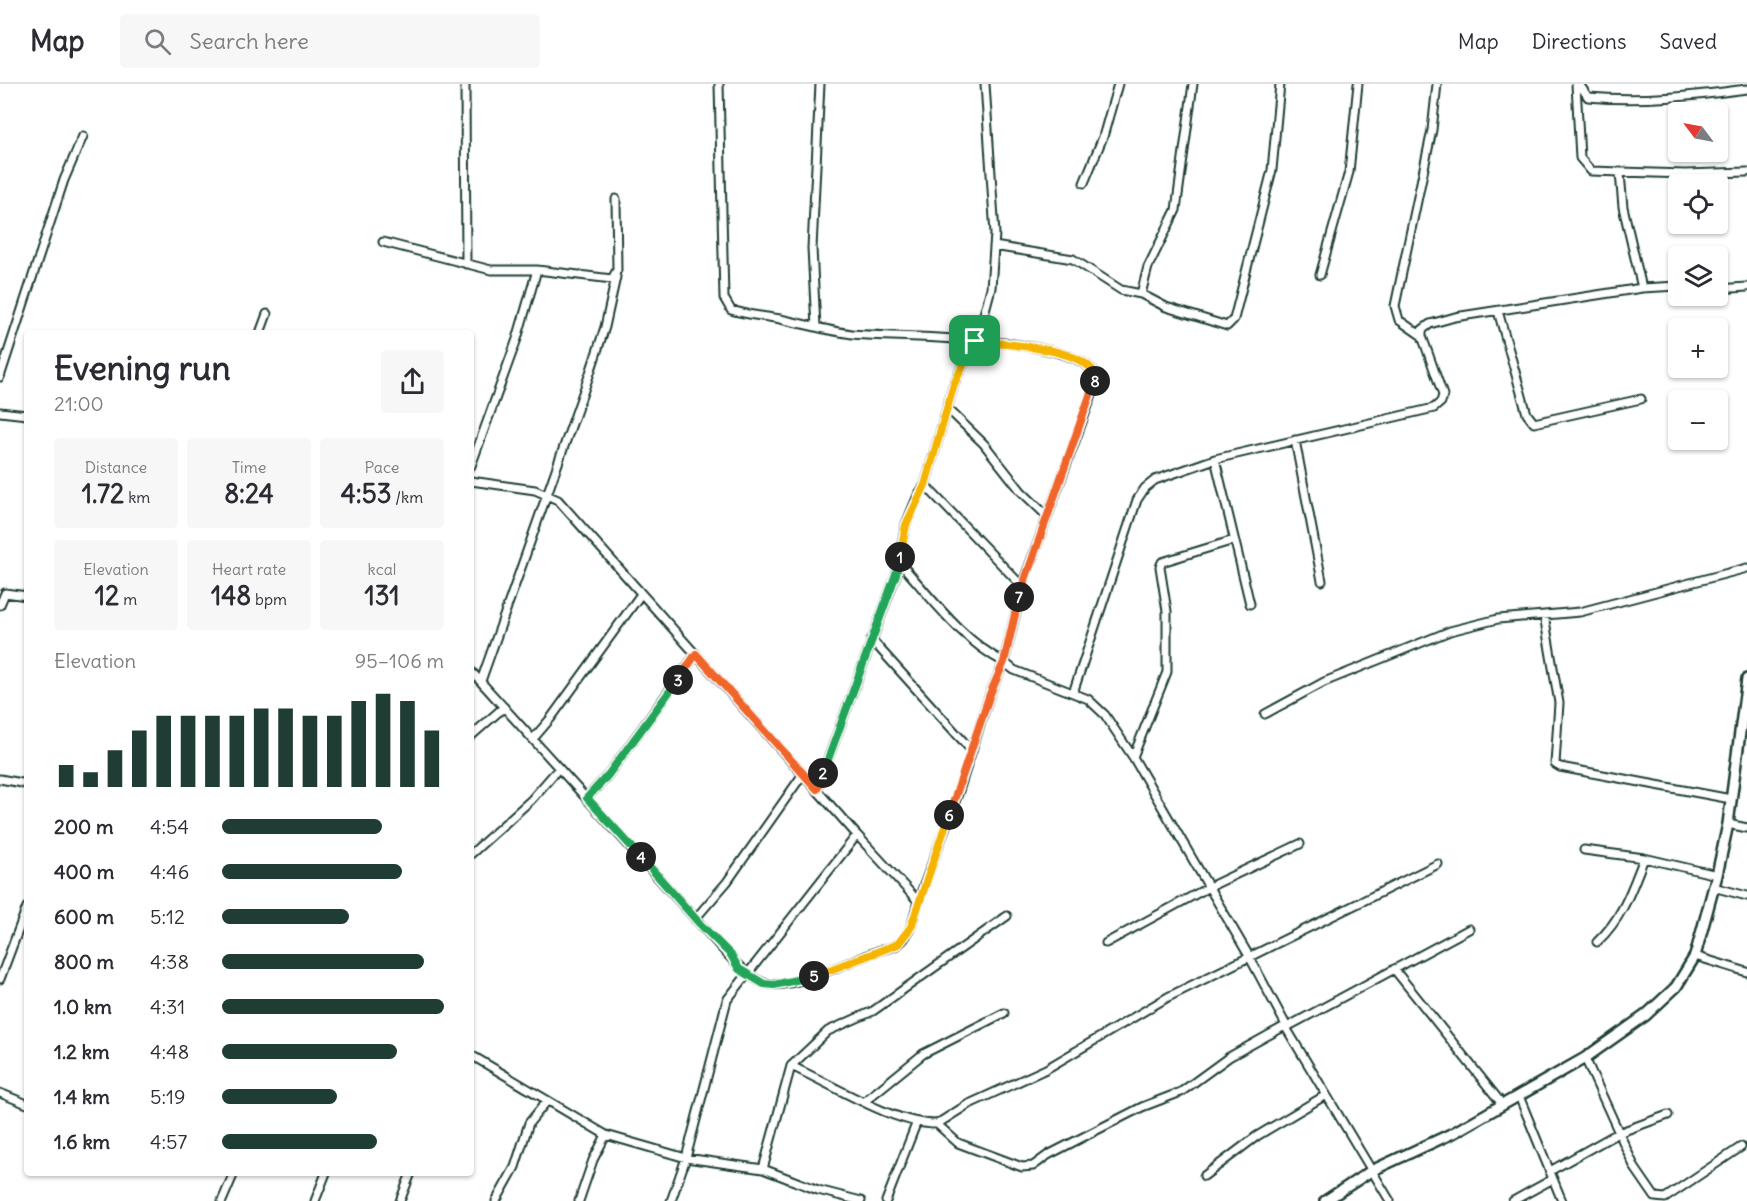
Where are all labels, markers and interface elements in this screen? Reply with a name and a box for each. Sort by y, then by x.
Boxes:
search box [120,14,540,68]
text: Map [30,23,84,59]
icon: search [141,25,174,58]
text: Search here [189,27,309,55]
text: Map [1458,28,1499,55]
text: Directions [1532,28,1626,55]
text: Saved [1659,28,1717,55]
north arrow [1668,102,1728,162]
map controls [1668,102,1728,450]
button: locate [1668,174,1728,234]
button: layers [1668,246,1728,306]
pin [949,315,1000,366]
button: + [1668,318,1728,378]
icon: arrive [958,324,991,357]
text: Evening run [54,347,230,389]
button: share [381,350,444,413]
pin: 8 [1080,366,1110,396]
text: 8 [1090,371,1100,391]
button: − [1668,390,1728,450]
text: 21:00 [54,391,104,416]
text: Distance [85,457,147,477]
text: Time [232,457,266,477]
text: Pace [365,457,399,477]
text: 1.72 [82,477,124,510]
text: 8:24 [224,477,274,510]
text: 4:53 [341,477,391,510]
text: km [124,487,150,507]
text: /km [391,487,423,507]
pin: 1 [885,542,915,572]
text: 1 [897,547,903,567]
text: Elevation [83,559,149,579]
text: Heart rate [212,559,286,579]
text: kcal [368,559,396,579]
text: 12 [95,579,119,612]
text: 148 [211,579,251,612]
text: 131 [364,579,400,612]
pin: 7 [1004,582,1034,612]
text: 7 [1015,587,1023,607]
text: m [119,589,137,609]
text: bpm [251,589,287,609]
text: Elevation [54,648,136,673]
text: 95–106 m [355,648,444,673]
pin: 3 [663,665,693,695]
text: 3 [673,670,683,690]
pin: 2 [808,758,838,788]
text: 2 [819,763,827,783]
pin: 6 [934,800,964,830]
text: 6 [944,805,954,825]
text: 200 m [54,814,114,839]
text: 4:54 [150,814,189,839]
pin: 4 [626,842,656,872]
text: 4 [636,847,646,867]
text: 400 m [54,859,114,884]
text: 4:46 [150,859,189,884]
text: 600 m [54,904,114,929]
text: 5:12 [150,904,185,929]
text: 800 m [54,949,114,974]
text: 4:38 [150,949,189,974]
pin: 5 [799,961,829,991]
text: 5 [809,966,819,986]
text: 1.0 km [54,994,112,1019]
text: 4:31 [150,994,185,1019]
text: 1.2 km [54,1039,110,1064]
text: 4:48 [150,1039,189,1064]
text: 1.4 km [54,1084,110,1109]
text: 5:19 [150,1084,185,1109]
text: 1.6 km [54,1129,110,1154]
text: 4:57 [150,1129,187,1154]

